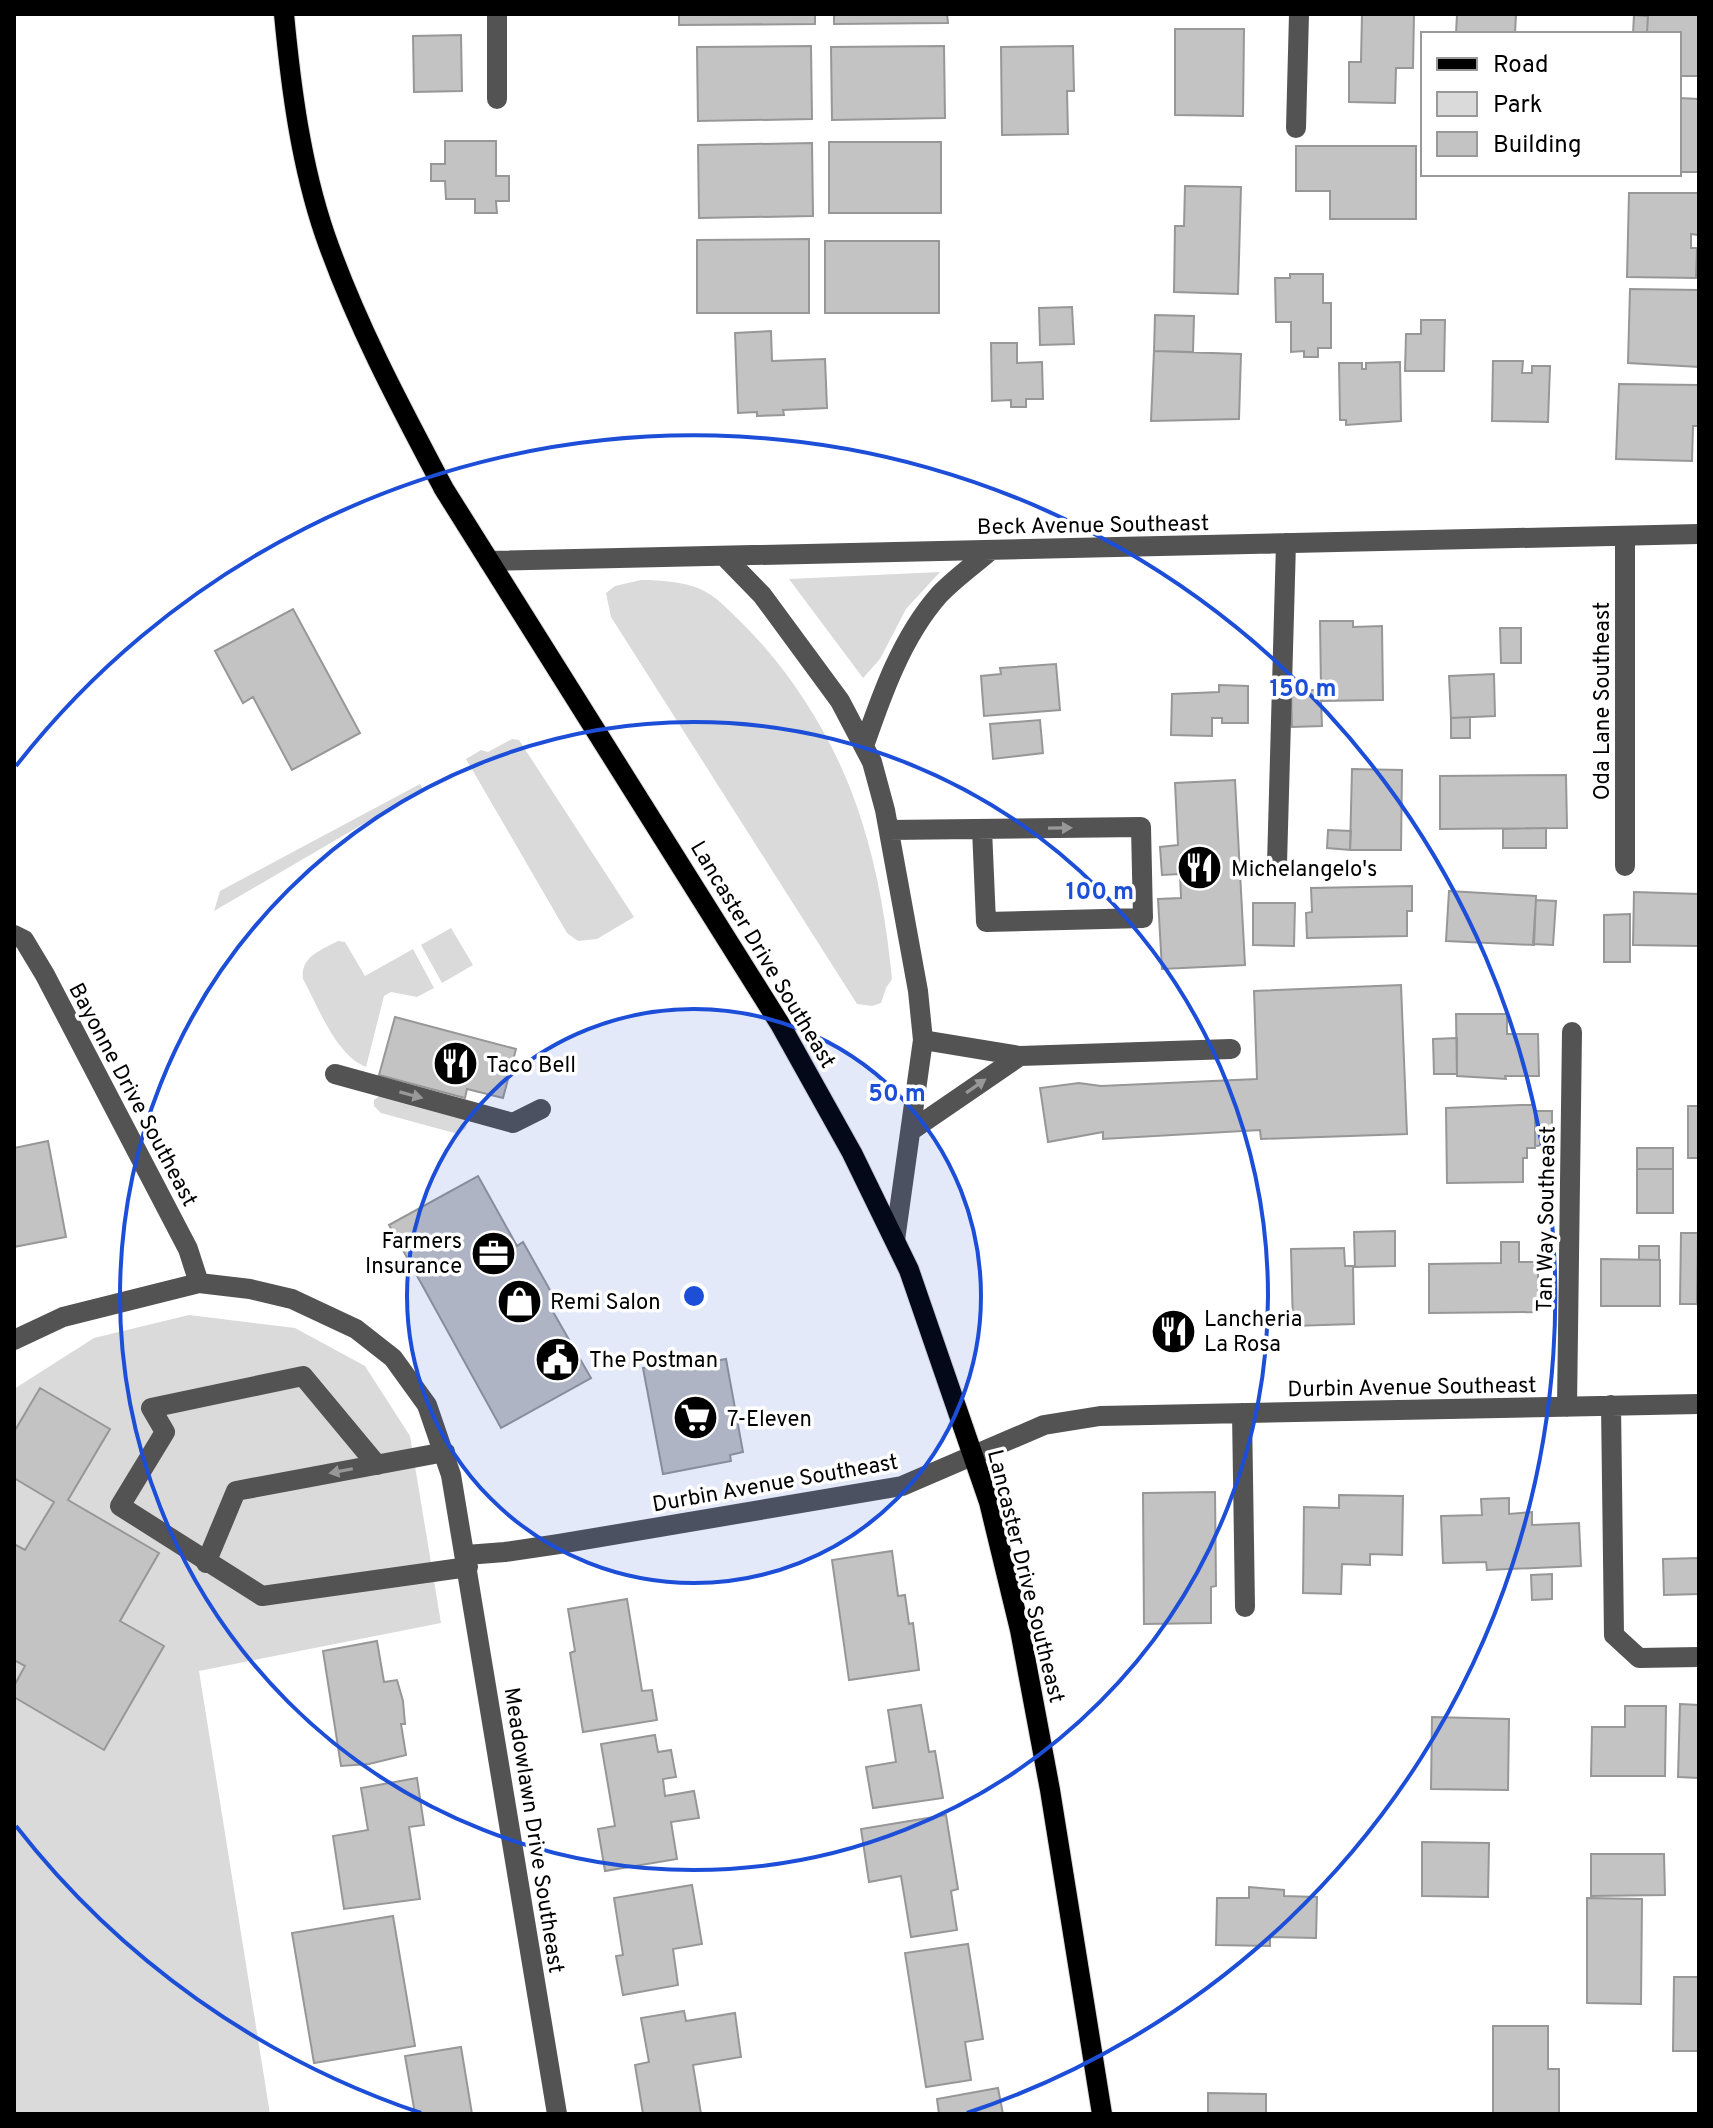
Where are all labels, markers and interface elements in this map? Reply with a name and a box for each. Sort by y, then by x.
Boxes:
legend [1421,32,1681,176]
text: Road [1493,51,1549,81]
text: Park [1493,91,1543,121]
text: Building [1493,131,1582,161]
street label: Beck Avenue Southeast [977,511,1209,542]
street label: Oda Lane Southeast [1590,602,1617,800]
text: 150 m [1269,675,1337,705]
one-way arrow [1048,822,1073,834]
street label: Lancaster Drive Southeast [683,837,840,1074]
restaurant icon: Michelangelo's [1176,844,1224,892]
place label: Michelangelo's [1231,857,1377,884]
text: 100 m [1066,878,1134,908]
street label: Bayonne Drive Southeast [61,979,202,1212]
restaurant icon: Taco Bell [431,1040,479,1088]
place label: Taco Bell [486,1053,576,1080]
one-way arrow [966,1079,987,1094]
text: 50 m [868,1080,926,1110]
one-way arrow [399,1089,423,1102]
street label: Tan Way Southeast [1532,1126,1563,1312]
place label: Farmers Insurance [365,1229,462,1281]
office icon: Farmers Insurance [469,1229,517,1277]
shop icon: Remi Salon [495,1277,543,1325]
centre of rings [680,1282,708,1310]
place label: Remi Salon [550,1290,661,1317]
restaurant icon: Lancheria La Rosa [1149,1307,1197,1355]
place label: Lancheria La Rosa [1204,1307,1302,1359]
public building icon: The Postman [534,1335,582,1383]
place label: The Postman [589,1348,718,1375]
street label: Durbin Avenue Southeast [1287,1373,1537,1404]
supermarket icon: 7-Eleven [672,1394,720,1442]
place label: 7-Eleven [727,1407,812,1434]
street label: Lancaster Drive Southeast [980,1447,1069,1706]
street label: Durbin Avenue Southeast [650,1450,900,1519]
one-way arrow [328,1466,353,1478]
street label: Meadowlawn Drive Southeast [497,1686,568,1975]

